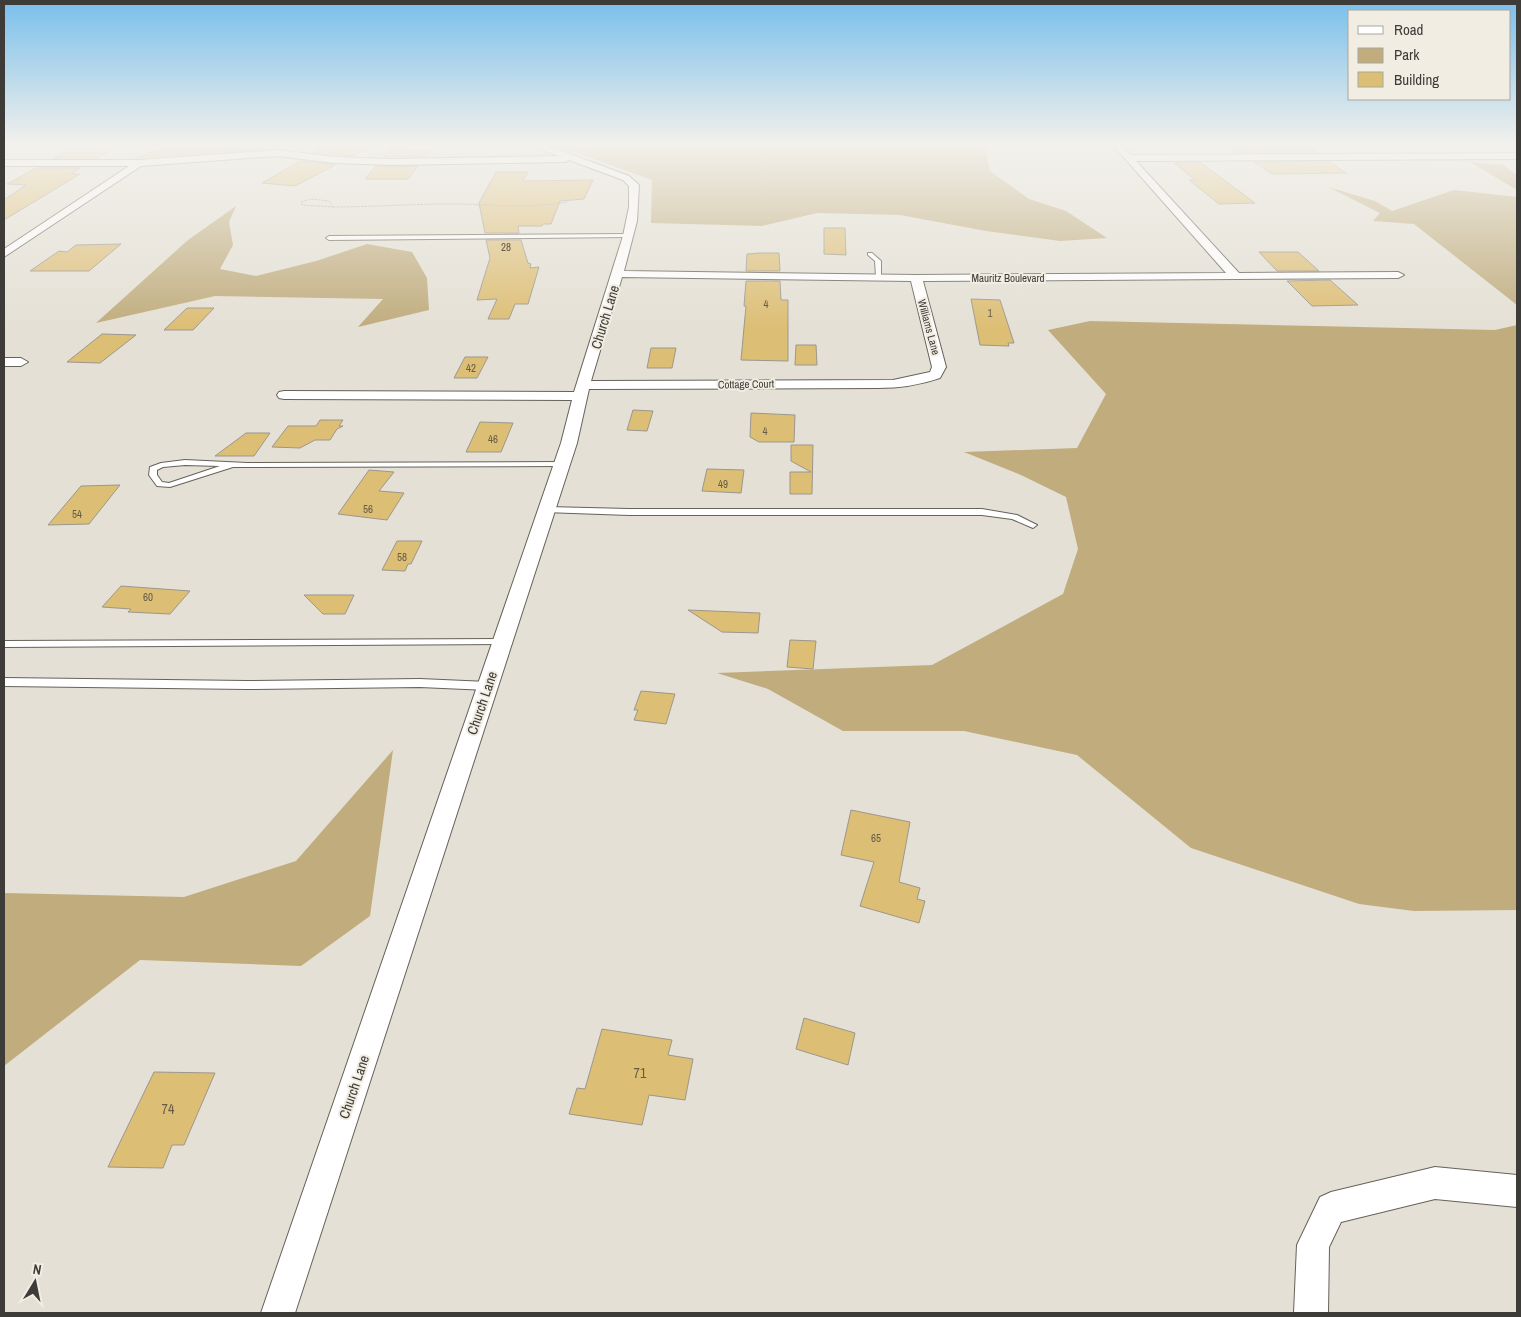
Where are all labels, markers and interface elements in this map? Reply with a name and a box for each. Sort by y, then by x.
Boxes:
legend [1348,10,1511,100]
text: Road [1394,19,1423,40]
text: Park [1394,44,1420,65]
text: Building [1394,69,1439,90]
house number: 28 [501,240,511,254]
street label: Mauritz Boulevard [971,271,1045,285]
street label: Church Lane [587,283,623,351]
house number: 4 [763,297,769,311]
street label: Williams Lane [915,298,943,356]
house number: 1 [987,306,993,320]
house number: 42 [466,361,476,375]
street label: Cottage Court [718,377,775,391]
house number: 4 [762,424,768,438]
house number: 46 [488,432,498,446]
house number: 49 [718,477,728,491]
house number: 56 [363,502,373,516]
house number: 54 [72,507,82,521]
house number: 58 [397,550,407,564]
house number: 60 [143,590,153,604]
street label: Church Lane [463,669,501,737]
house number: 65 [871,831,881,845]
street label: Church Lane [335,1053,373,1121]
house number: 71 [634,1064,647,1082]
house number: 74 [162,1100,175,1118]
north arrow [10,1257,60,1307]
text: N [32,1260,43,1279]

